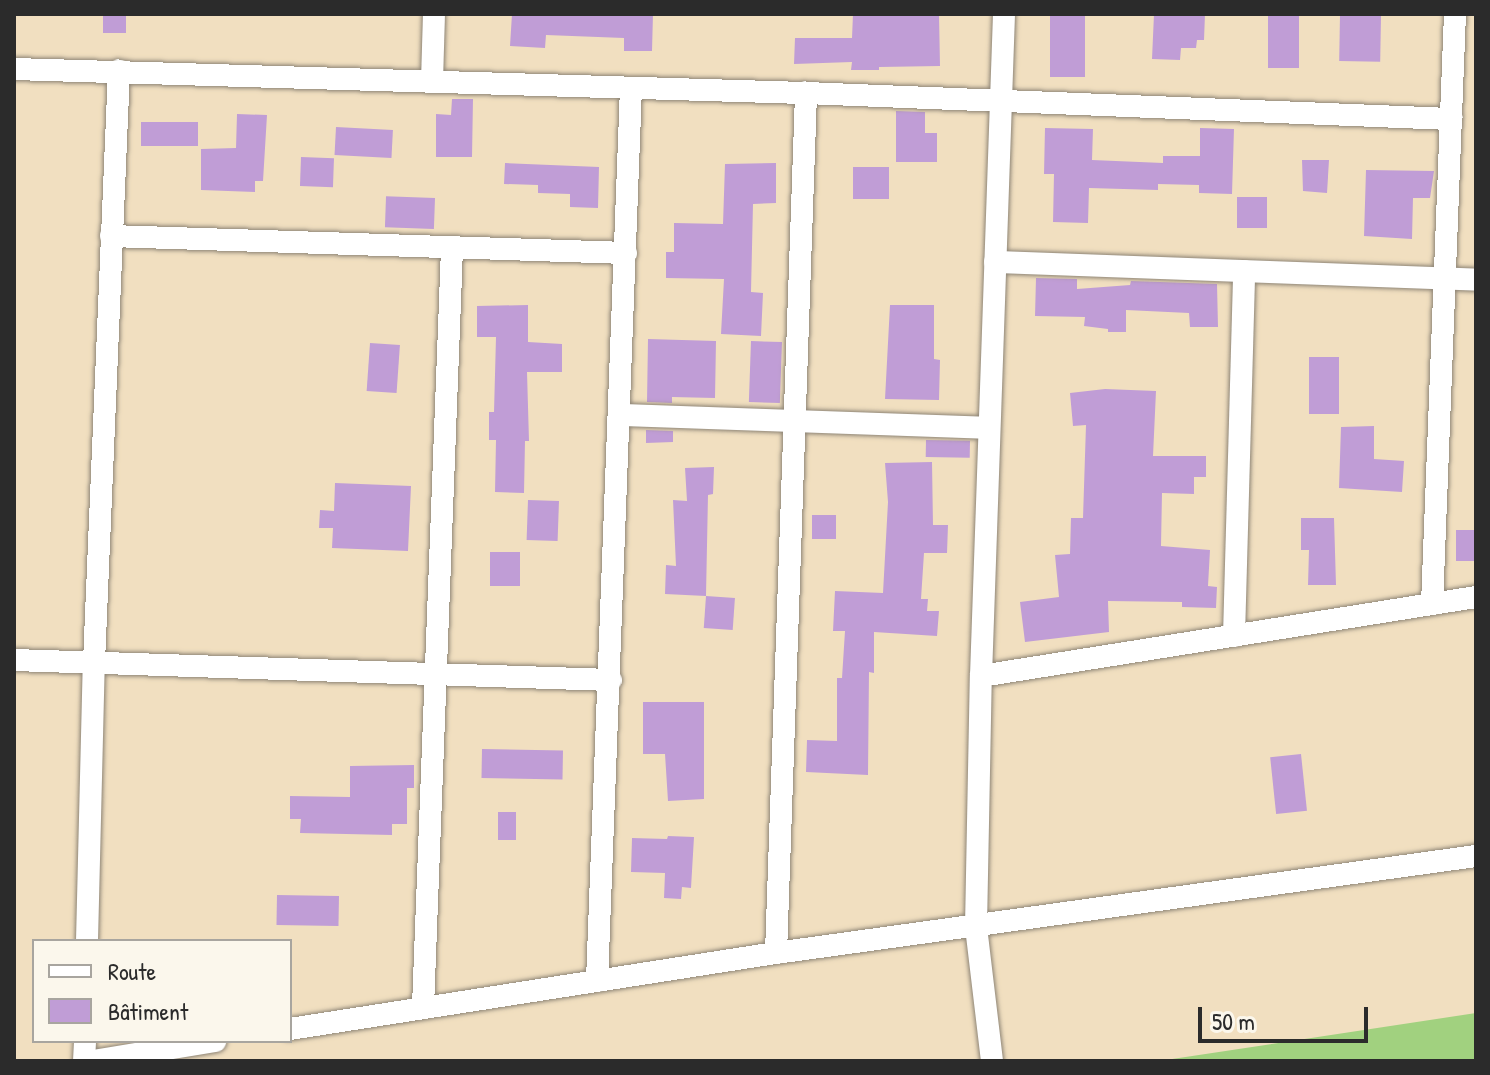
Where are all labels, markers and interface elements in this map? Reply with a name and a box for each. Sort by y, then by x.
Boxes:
legend [32,939,292,1043]
text: Route [108,955,156,987]
scale bar [1202,991,1372,1041]
text: Bâtiment [108,995,188,1027]
text: 50 m [1212,1005,1255,1037]

